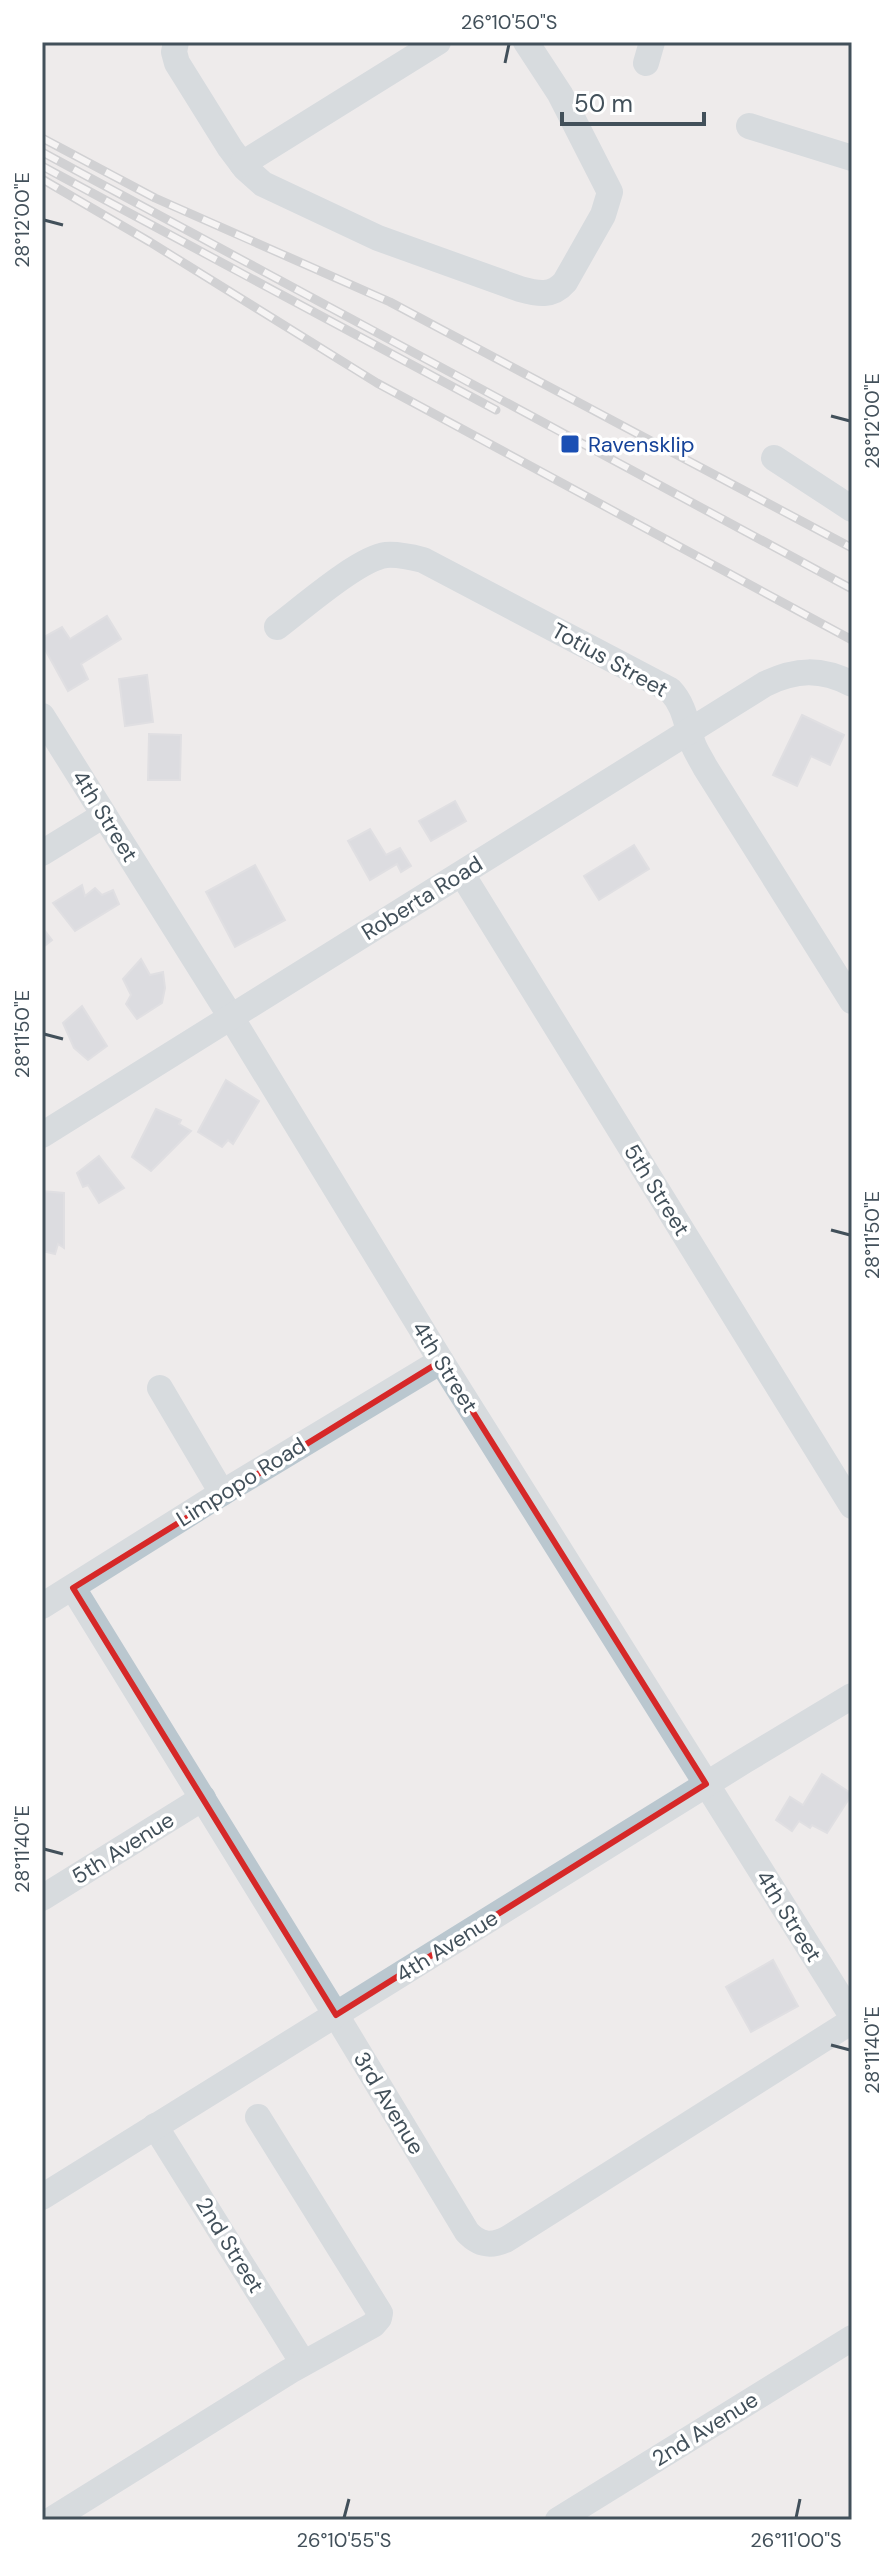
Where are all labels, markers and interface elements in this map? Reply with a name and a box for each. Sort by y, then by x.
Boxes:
text: 26°10'50"S [461,9,557,35]
scale bar [562,76,704,126]
text: 50 m [574,88,633,119]
text: 28°12'00"E [9,172,35,268]
text: 28°12'00"E [859,373,885,469]
place label: Ravensklip [588,430,695,459]
marker: Ravensklip [559,433,581,455]
street label: Totius Street [547,616,673,704]
street label: 4th Street [65,765,145,867]
street label: Roberta Road [356,849,488,947]
text: 28°11'50"E [9,990,35,1078]
street label: 5th Street [617,1139,697,1241]
text: 28°11'50"E [859,1191,885,1279]
street label: 4th Street [405,1316,485,1418]
street label: Limpopo Road [171,1431,311,1533]
text: 28°11'40"E [9,1805,35,1893]
street label: 5th Avenue [66,1805,180,1891]
street label: 4th Street [749,1865,829,1967]
street label: 4th Avenue [390,1903,504,1989]
text: 28°11'40"E [859,2006,885,2094]
street label: 3rd Avenue [347,2046,431,2160]
street label: 2nd Street [189,2192,271,2298]
street label: 2nd Avenue [647,2385,763,2473]
text: 26°10'55"S [297,2527,391,2553]
text: 26°11'00"S [750,2527,842,2553]

